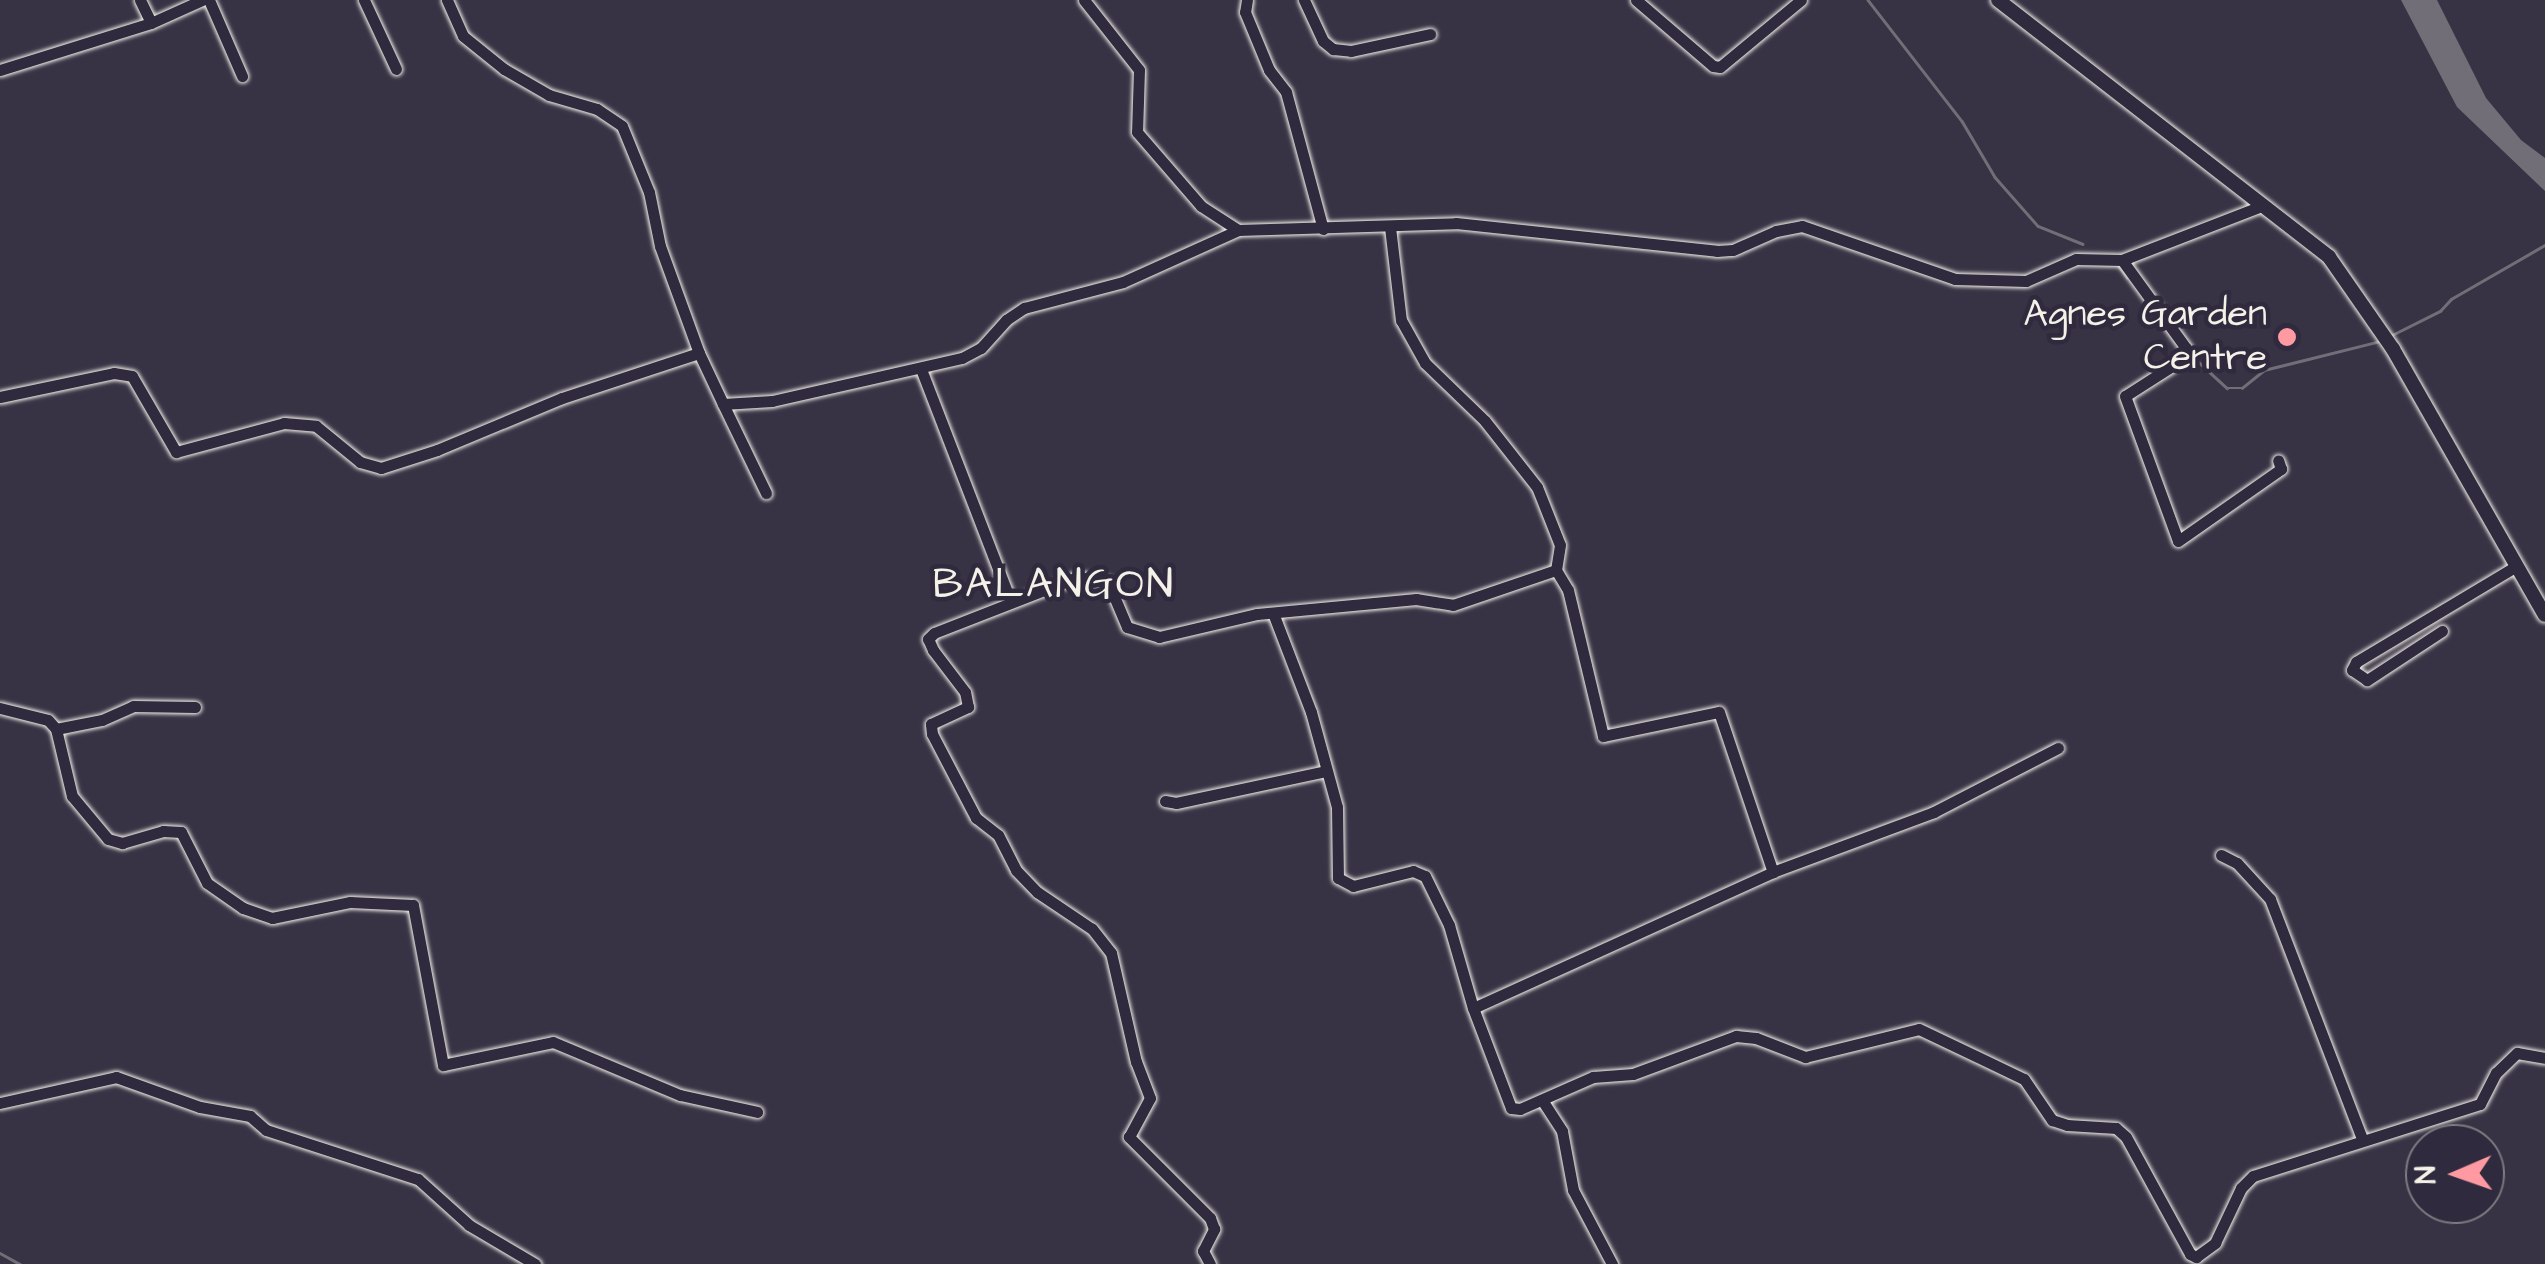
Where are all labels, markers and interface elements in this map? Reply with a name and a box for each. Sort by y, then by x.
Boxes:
place label: Agnes Garden Centre [2024,292,2267,382]
marker: Agnes Garden Centre [2276,326,2298,348]
district label: BALANGON [933,560,1175,610]
north arrow [2405,1124,2505,1224]
text: N [2407,1166,2446,1184]

